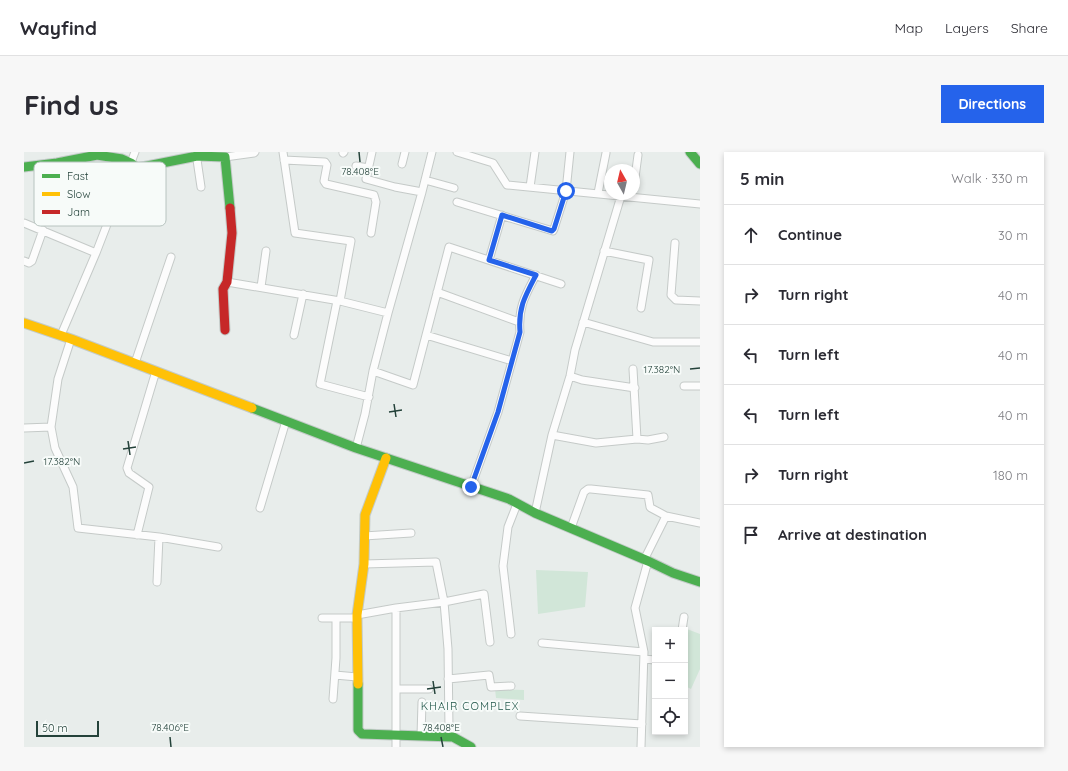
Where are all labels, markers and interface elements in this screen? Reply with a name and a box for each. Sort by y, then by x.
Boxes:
text: Wayfind [20,16,97,40]
text: Map [894,19,923,37]
text: Layers [945,19,989,37]
text: Share [1011,19,1048,37]
button: Directions [941,85,1044,123]
text: Find us [24,87,118,122]
legend [34,162,166,226]
north arrow [604,164,640,200]
text: 78.408°E [341,165,379,178]
text: 5 min [740,168,784,189]
text: Fast [67,169,89,183]
text: Walk · 330 m [951,170,1028,186]
route start [557,182,575,200]
text: Slow [67,187,91,201]
text: Jam [67,205,90,219]
icon: ahead [740,224,762,246]
text: Continue [778,225,842,244]
text: 30 m [998,227,1028,243]
icon: right [740,284,762,306]
text: Turn right [778,285,849,304]
text: 40 m [998,287,1028,303]
icon: left [740,344,762,366]
text: Turn left [778,345,840,364]
text: 40 m [998,347,1028,363]
text: 17.382°N [644,363,680,376]
icon: left [740,404,762,426]
text: Turn left [778,405,840,424]
text: 40 m [998,407,1028,423]
text: 17.382°N [44,455,80,468]
icon: right [740,464,762,486]
text: Turn right [778,465,849,484]
text: 180 m [993,467,1028,483]
route end [462,478,480,496]
icon: arrive [740,524,762,546]
text: Arrive at destination [778,525,927,544]
map controls [652,627,688,735]
button: + [652,627,688,663]
button: − [652,663,688,699]
district label: KHAIR COMPLEX [421,699,519,713]
button: locate [652,699,688,735]
scale bar [36,719,99,738]
text: 50 m [42,721,68,735]
text: 78.406°E [151,721,189,734]
text: 78.408°E [422,721,460,734]

